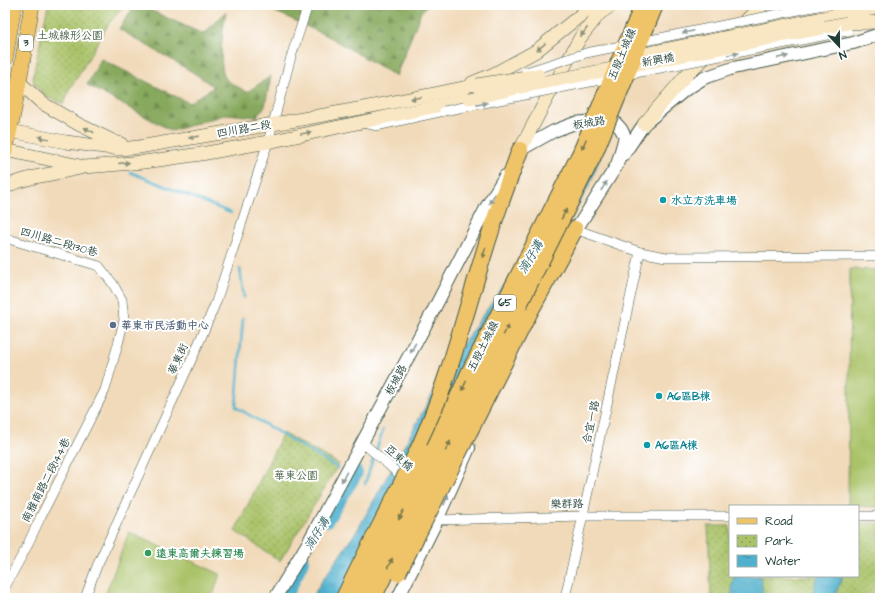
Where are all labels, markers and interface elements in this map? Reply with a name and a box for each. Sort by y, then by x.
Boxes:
street label: 五股土城線 [604,26,640,82]
north arrow [819,26,859,66]
one-way arrow [580,27,589,38]
park label: 土城線形公園 [37,28,103,43]
one-way arrow [682,29,695,35]
road number: 3 [19,35,33,51]
one-way arrow [535,43,546,52]
text: N [836,47,849,63]
street label: 新興橋 [640,49,676,71]
one-way arrow [727,51,739,57]
one-way arrow [777,53,789,59]
one-way arrow [409,95,422,101]
one-way arrow [476,100,488,106]
street label: 板城路 [572,113,606,133]
street label: 四川路二段 [216,117,272,141]
one-way arrow [83,127,95,133]
one-way arrow [300,130,312,136]
one-way arrow [188,134,200,140]
one-way arrow [38,135,51,141]
one-way arrow [581,138,587,150]
one-way arrow [118,160,130,167]
one-way arrow [600,180,608,191]
one-way arrow [488,193,495,205]
place label: 水立方洗車場 [671,193,737,208]
marker: 水立方洗車場 [658,195,668,205]
one-way arrow [561,208,567,219]
street label: 四川路二段130巷 [19,224,99,260]
water label: 湳仔溝 [514,236,548,277]
one-way arrow [481,247,487,259]
road number: 65 [494,295,516,311]
place label: 華東市民活動中心 [121,318,209,333]
street label: 五股土城線 [464,318,502,374]
marker: 華東市民活動中心 [108,320,118,330]
one-way arrow [503,324,509,336]
street label: 華東街 [164,340,192,377]
one-way arrow [410,342,417,354]
street label: 板城路 [382,362,410,398]
one-way arrow [460,380,466,392]
place label: A6區B棟 [667,389,711,404]
marker: A6區B棟 [654,391,664,401]
street label: 合宜一路 [579,399,603,445]
street label: 南雅南路二段144巷 [18,435,74,525]
place label: A6區A棟 [655,438,698,453]
marker: A6區A棟 [642,440,652,450]
one-way arrow [445,441,451,452]
street label: 亞東橋 [382,442,416,474]
park label: 華東公園 [274,468,318,483]
one-way arrow [340,471,347,482]
one-way arrow [443,495,449,506]
street label: 樂群路 [550,496,584,512]
legend [729,505,859,577]
one-way arrow [398,509,404,521]
water label: 湳仔溝 [300,513,334,554]
text: Road [765,513,793,530]
text: Park [765,533,793,550]
place label: 遠東高爾夫練習場 [156,546,244,561]
marker: 遠東高爾夫練習場 [143,548,153,558]
text: Water [765,553,801,570]
one-way arrow [387,557,393,569]

